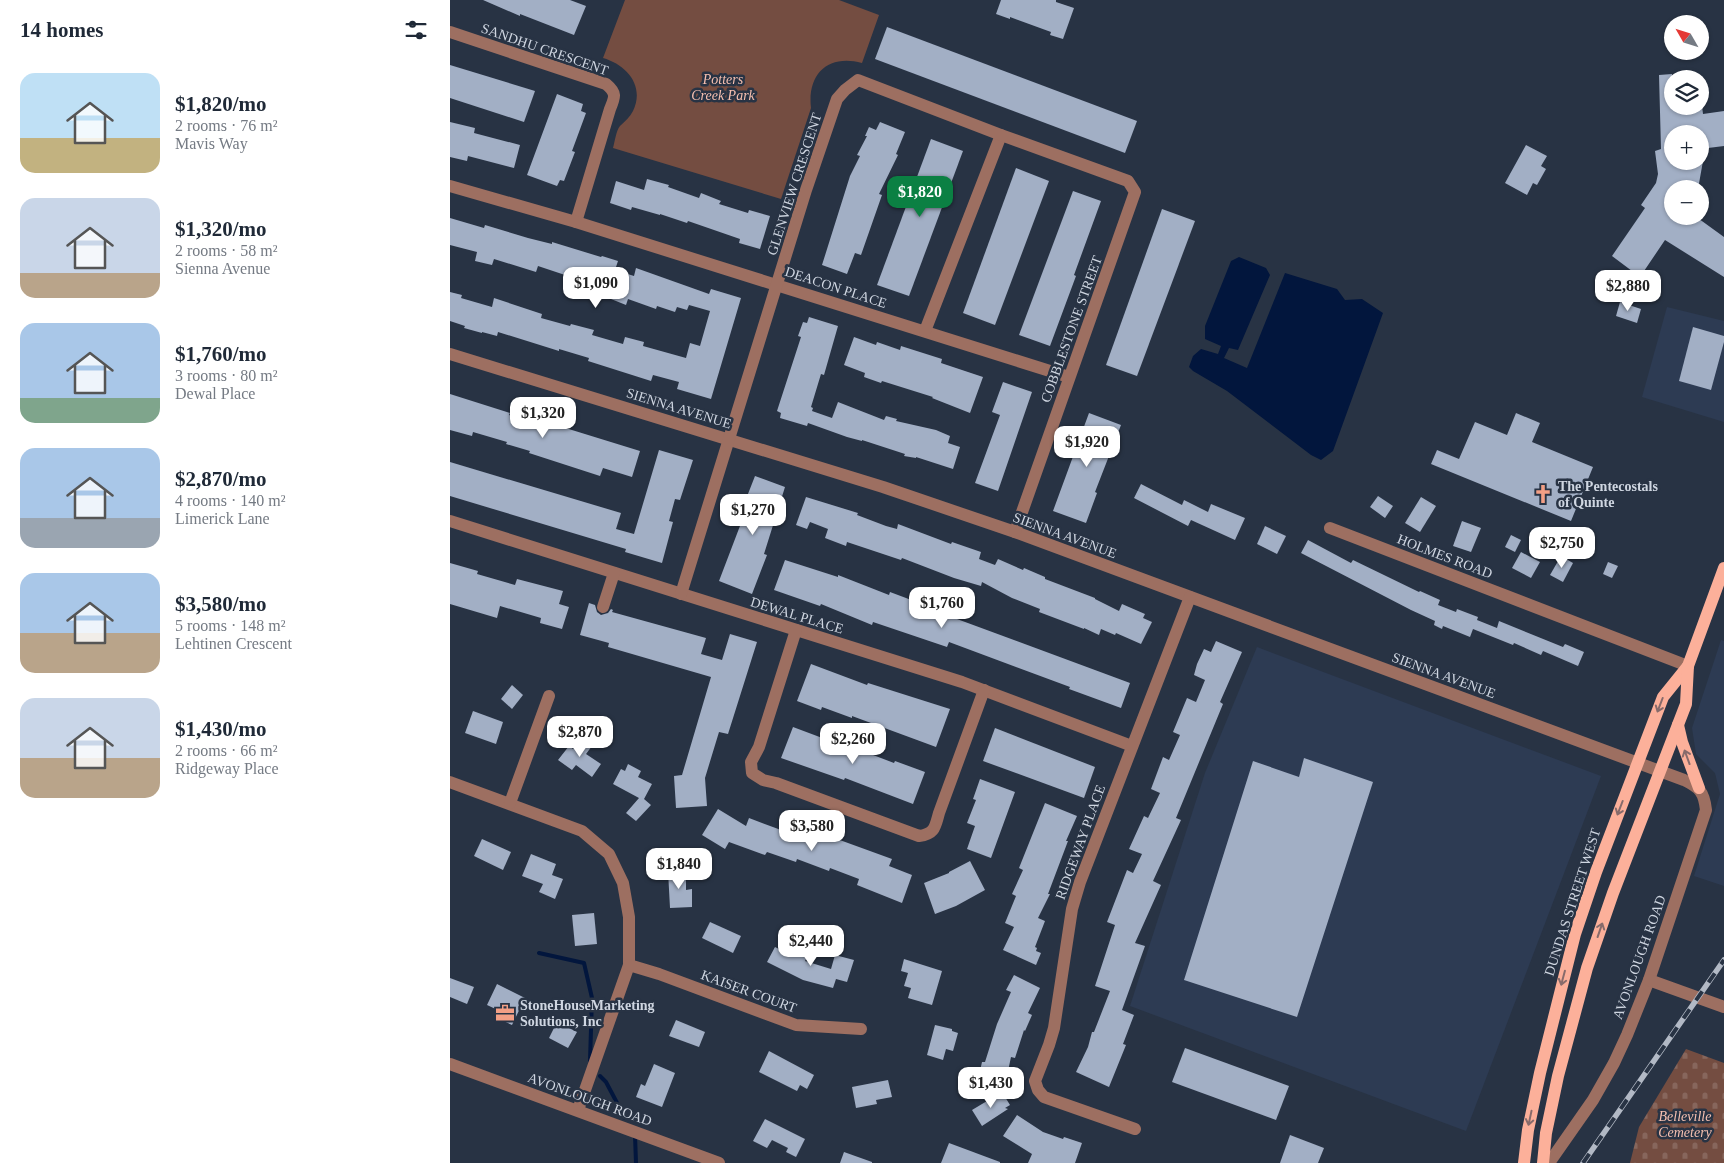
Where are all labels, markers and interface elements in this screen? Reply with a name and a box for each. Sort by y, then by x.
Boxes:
north arrow [1664,15,1709,60]
map controls [1664,15,1709,225]
icon: filters [402,16,430,44]
text: 14 homes [20,18,103,42]
street label: SANDHU CRESCENT [479,21,611,78]
button: layers [1664,70,1709,115]
park label: Potters Creek Park [691,72,756,103]
text: $1,820/mo [175,92,267,116]
icon: home [60,93,120,153]
street label: GLENVIEW CRESCENT [764,111,825,257]
text: 2 rooms · 76 m² [175,117,278,134]
button: + [1664,125,1709,170]
text: Mavis Way [175,135,248,152]
pin: $1,820 [879,176,961,218]
button: − [1664,180,1709,225]
text: $1,820 [898,183,942,200]
text: $1,320/mo [175,217,267,241]
icon: home [60,218,120,278]
text: 2 rooms · 58 m² [175,242,278,259]
street label: COBBLESTONE STREET [1038,253,1105,405]
text: Sienna Avenue [175,260,270,277]
street label: DEACON PLACE [783,264,889,311]
pin: $1,090 [555,266,637,309]
pin: $2,880 [1587,270,1669,312]
text: $1,090 [574,274,618,291]
text: $2,880 [1606,277,1650,294]
text: $1,760/mo [175,342,267,366]
icon: home [60,343,120,403]
text: 3 rooms · 80 m² [175,367,278,384]
text: Dewal Place [175,385,255,402]
street label: SIENNA AVENUE [625,385,733,432]
pin: $1,320 [502,396,584,439]
text: $1,320 [521,404,565,421]
pin: $1,920 [1046,426,1128,468]
text: $1,920 [1065,433,1109,450]
text: $2,870/mo [175,467,267,491]
icon: home [60,468,120,528]
place label: The Pentecostals of Quinte [1558,479,1658,510]
church icon: The Pentecostals of Quinte [1532,483,1554,505]
text: 4 rooms · 140 m² [175,492,286,509]
pin: $1,270 [712,494,794,536]
text: $1,270 [731,501,775,518]
text: Limerick Lane [175,510,270,527]
street label: SIENNA AVENUE [1011,510,1119,561]
pin: $2,750 [1521,526,1603,569]
street label: HOLMES ROAD [1395,531,1495,582]
text: $2,750 [1540,534,1584,551]
pin: $1,760 [901,586,983,629]
text: $3,580/mo [175,592,267,616]
icon: home [60,593,120,653]
street label: DEWAL PLACE [749,594,845,637]
text: $1,760 [920,594,964,611]
text: 5 rooms · 148 m² [175,617,286,634]
text: Lehtinen Crescent [175,635,292,652]
street label: SIENNA AVENUE [1390,650,1498,701]
one-way arrow [1655,697,1664,712]
pin: $2,870 [539,716,621,758]
text: $1,430/mo [175,717,267,741]
icon: home [60,718,120,778]
pin: $2,260 [812,722,894,765]
text: $2,870 [558,723,602,740]
text: $2,260 [831,730,875,747]
text: 2 rooms · 66 m² [175,742,278,759]
one-way arrow [1682,750,1691,765]
text: Ridgeway Place [175,760,279,777]
street label: RIDGEWAY PLACE [1053,783,1108,901]
one-way arrow [1615,799,1624,815]
pin: $3,580 [771,810,853,852]
text: $3,580 [790,817,834,834]
street label: DUNDAS STREET WEST [1542,826,1604,978]
pin: $1,840 [638,848,720,890]
text: $1,840 [657,855,701,872]
street label: AVONLOUGH ROAD [1610,893,1669,1021]
one-way arrow [1596,923,1605,939]
pin: $2,440 [770,924,852,967]
text: $2,440 [789,932,833,949]
street label: KAISER COURT [699,967,799,1016]
one-way arrow [1558,970,1567,986]
place label: StoneHouseMarketing Solutions, Inc [520,998,655,1029]
office icon: StoneHouseMarketing Solutions, Inc [494,1002,516,1024]
pin: $1,430 [950,1066,1032,1109]
street label: AVONLOUGH ROAD [526,1070,654,1129]
text: $1,430 [969,1074,1013,1091]
one-way arrow [1525,1109,1535,1125]
park label: Belleville Cemetery [1658,1109,1713,1140]

